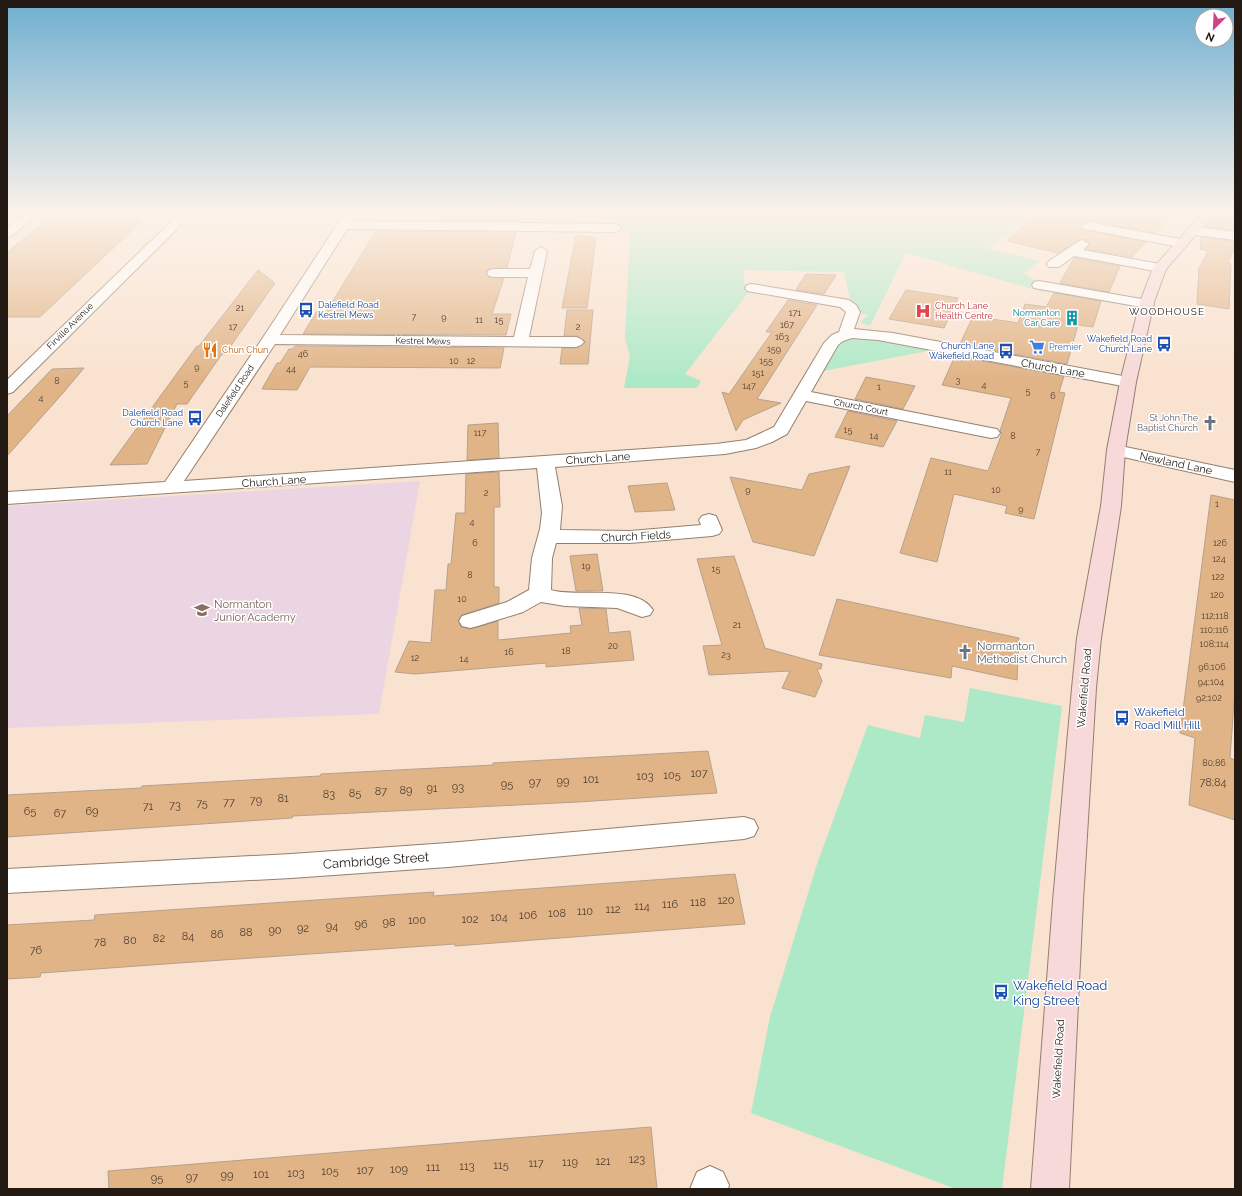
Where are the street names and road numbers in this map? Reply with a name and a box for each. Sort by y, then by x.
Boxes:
street label: Firville Avenue [45,300,96,351]
street label: Kestrel Mews [395,336,451,346]
street label: Church Lane [1020,356,1086,381]
street label: Dalefield Road [214,363,256,419]
street label: Church Court [833,397,889,417]
street label: Newland Lane [1138,449,1214,478]
street label: Church Lane [565,450,631,467]
street label: Church Lane [241,473,307,490]
street label: Church Fields [601,528,671,545]
street label: Wakefield Road [1075,648,1094,728]
street label: Cambridge Street [322,849,430,872]
street label: Wakefield Road [1050,1019,1067,1099]

